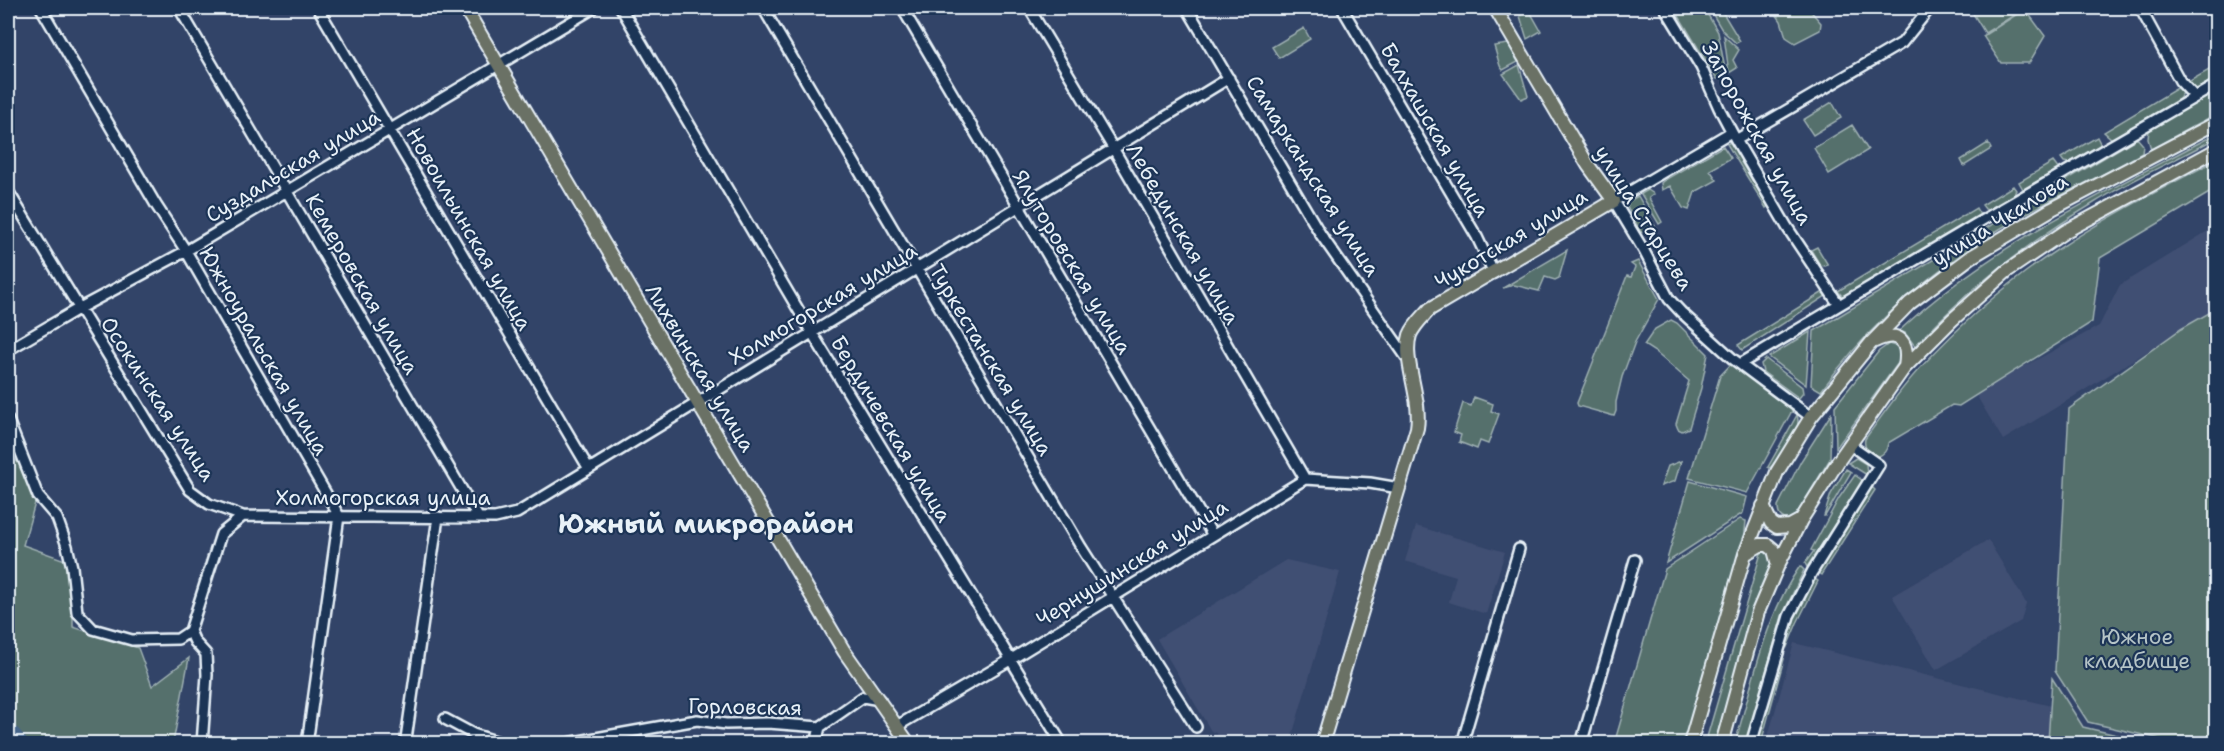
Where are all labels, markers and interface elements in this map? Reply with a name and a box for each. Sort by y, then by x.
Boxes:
street label: Запорожская улица [1695,36,1819,230]
street label: Балхашская улица [1374,38,1496,222]
street label: Самаркандская улица [1240,70,1386,282]
street label: Суздальская улица [200,103,386,229]
street label: Новоильинская улица [399,123,539,335]
street label: Лебединская улица [1120,138,1246,330]
street label: улица Старцева [1588,140,1700,296]
street label: Ялуторовская улица [1006,165,1138,359]
street label: улица Чкалова [1927,167,2073,273]
street label: Чукотская улица [1429,182,1593,296]
street label: Кемеровская улица [299,188,425,380]
street label: Холмогорская улица [724,237,922,371]
street label: Южноуральская улица [193,242,335,460]
street label: Туркестанская улица [923,259,1059,461]
street label: Лихвинская улица [639,279,761,457]
street label: Осокинская улица [94,311,222,487]
street label: Бердичевская улица [824,330,958,528]
street label: Холмогорская улица [275,484,491,512]
street label: Чернушинская улица [1031,493,1233,633]
district label: Южный микрорайон [558,505,854,542]
park label: Южное кладбище [2084,623,2190,675]
street label: Горловская [688,692,802,722]

